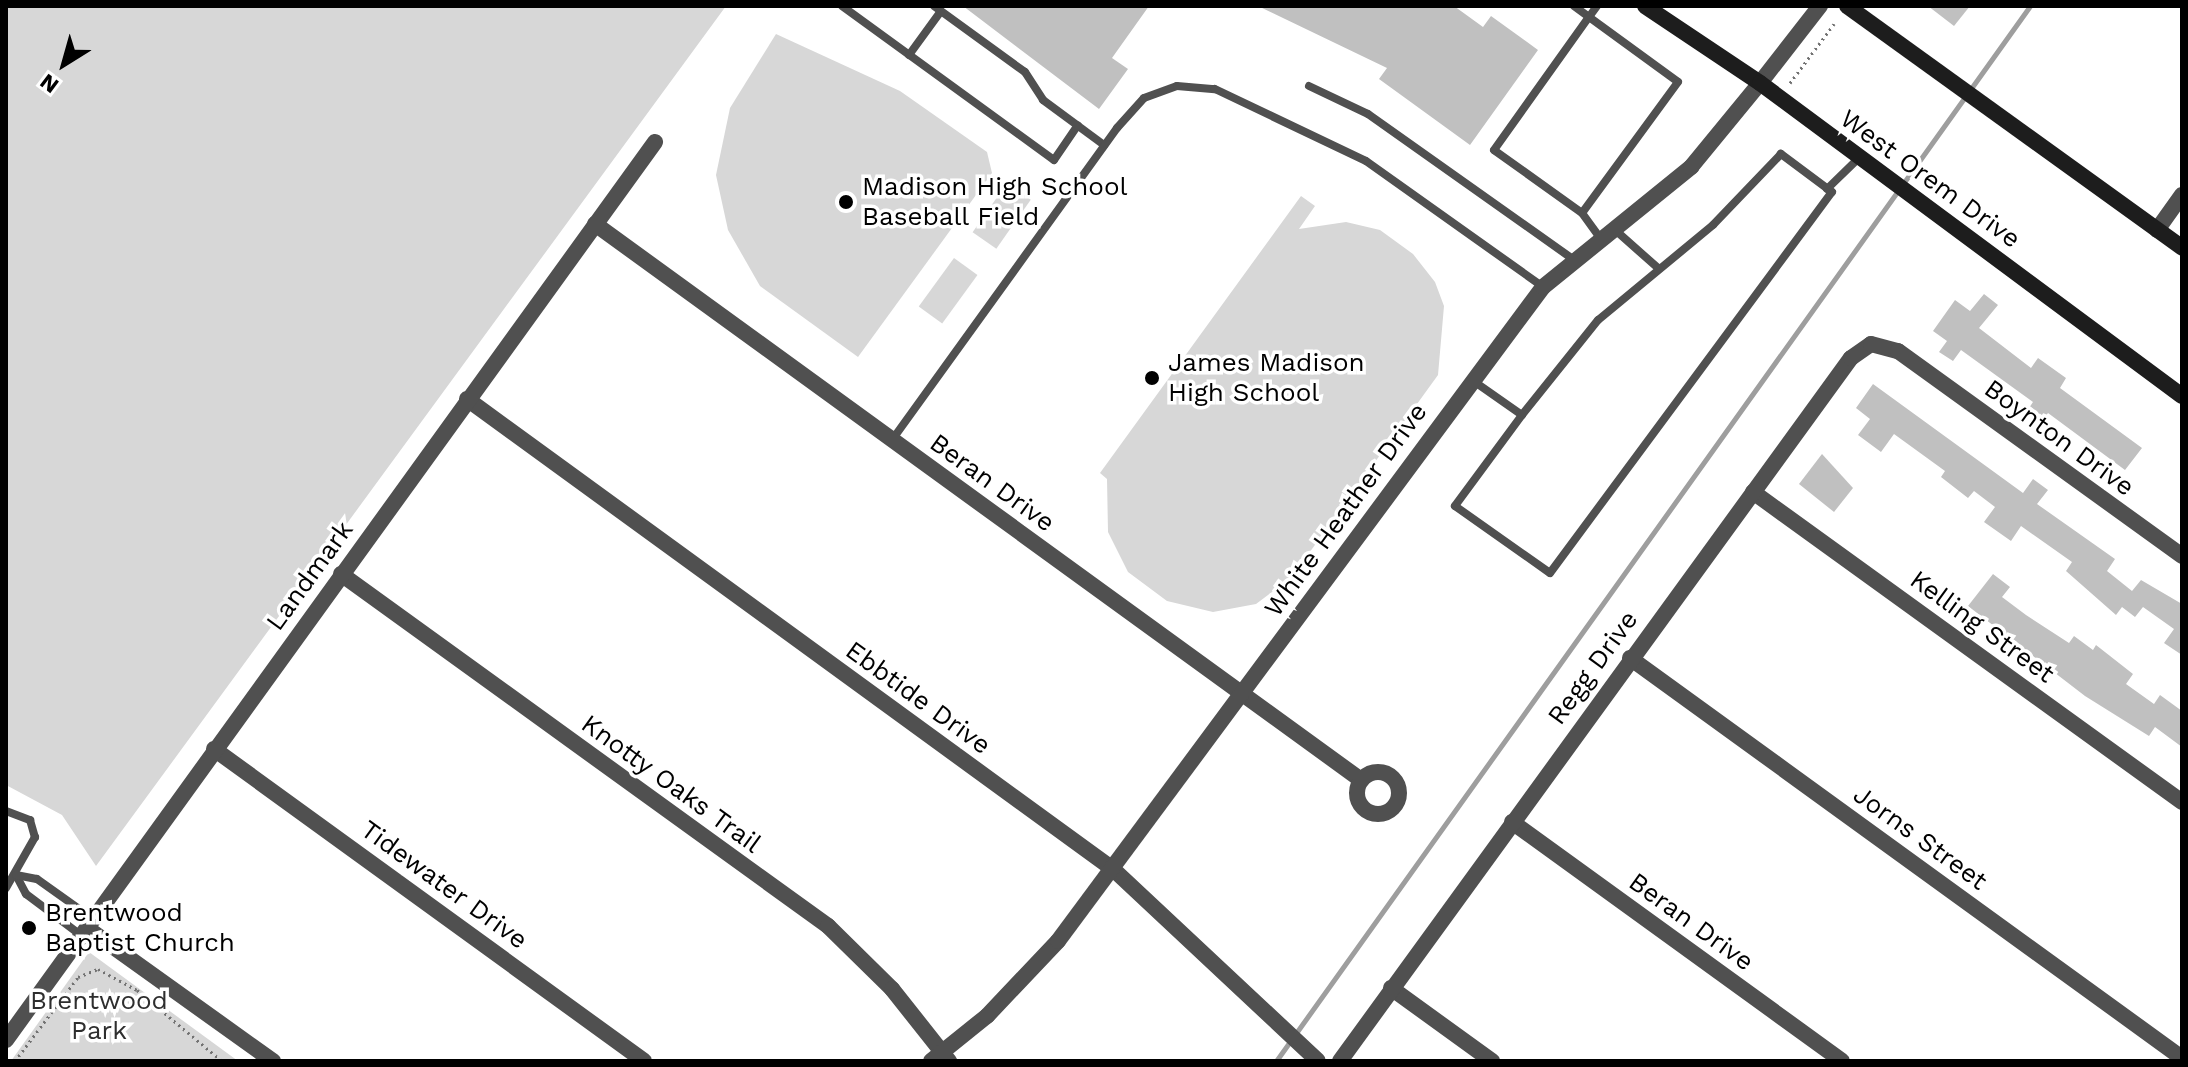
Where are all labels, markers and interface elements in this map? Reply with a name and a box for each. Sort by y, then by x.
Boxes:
north arrow [24,24,104,104]
text: N [35,69,63,98]
street label: West Orem Drive [1834,103,2026,255]
place label: Madison High School Baseball Field [862,171,1128,232]
marker: Madison High School Baseball Field [837,193,855,211]
place label: James Madison High School [1168,347,1365,408]
marker: James Madison High School [1143,369,1161,387]
street label: Boynton Drive [1978,373,2140,503]
street label: White Heather Drive [1258,397,1434,623]
street label: Beran Drive [924,427,1060,539]
street label: Landmark [260,515,360,637]
street label: Kelling Street [1904,564,2060,690]
street label: Regg Drive [1541,605,1645,731]
street label: Ebbtide Drive [839,635,997,761]
street label: Knotty Oaks Trail [575,708,767,860]
street label: Jorns Street [1847,779,1993,897]
street label: Tidewater Drive [354,814,534,956]
street label: Beran Drive [1623,866,1759,978]
place label: Brentwood Baptist Church [45,897,235,958]
marker: Brentwood Baptist Church [20,919,38,937]
park label: Brentwood Park [30,985,168,1046]

